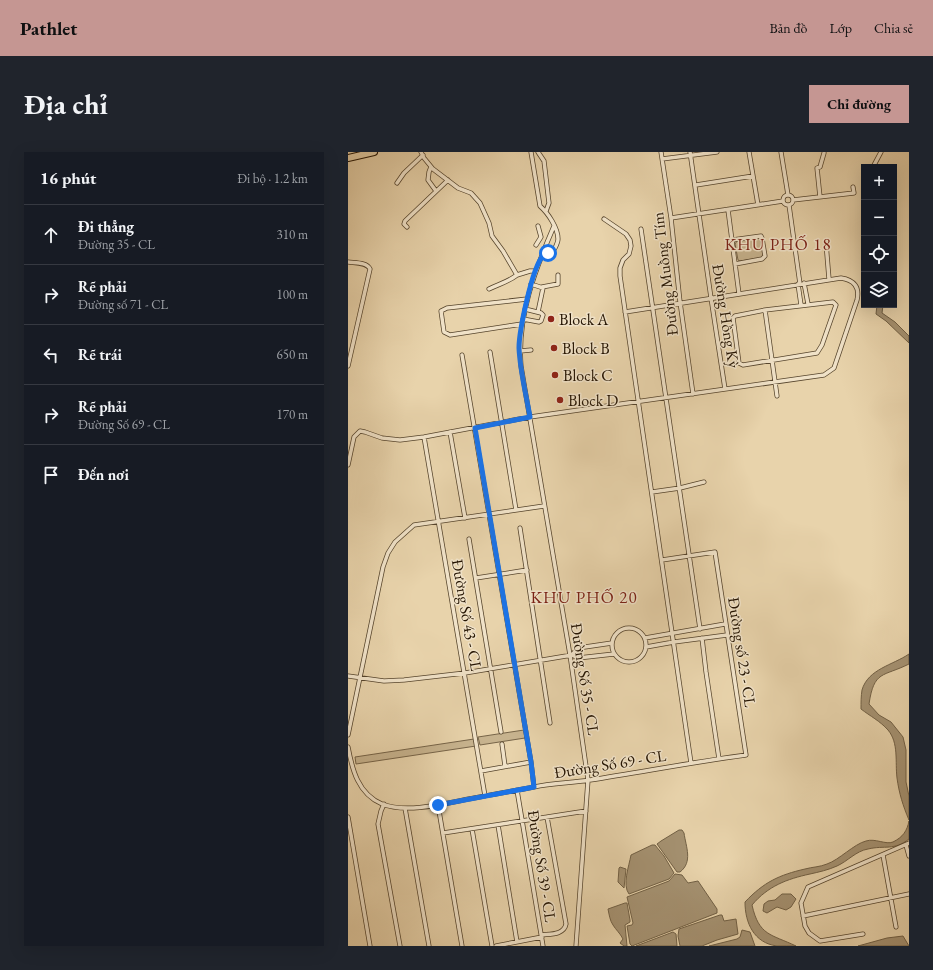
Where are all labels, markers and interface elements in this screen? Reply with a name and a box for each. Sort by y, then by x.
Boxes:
text: Pathlet [20,16,77,41]
text: Bản đồ [770,19,808,37]
text: Lớp [830,19,852,37]
text: Chia sẻ [874,19,913,37]
button: Chỉ đường [809,85,909,123]
text: Địa chỉ [24,86,108,122]
map controls [861,164,897,308]
button: + [861,164,897,200]
text: 16 phút [40,167,96,189]
text: Đi bộ · 1.2 km [237,170,308,187]
button: − [861,200,897,236]
street label: Đường Muồng Tím [647,211,683,337]
text: Đi thẳng [78,217,134,236]
icon: ahead [40,224,62,246]
text: 310 m [277,226,308,243]
district label: KHU PHỐ 18 [724,233,832,255]
text: Đường 35 - CL [78,236,155,253]
button: locate [861,236,897,272]
route start [539,244,557,262]
street label: Đường Hồng Kỳ [707,262,745,371]
button: layers [861,272,897,308]
text: Rẽ phải [78,277,127,296]
icon: right [40,284,62,306]
text: 100 m [277,286,308,303]
text: Đường số 71 - CL [78,296,168,313]
place label: Block A [559,309,609,330]
marker: Block A [546,314,556,324]
place label: Block B [562,338,610,359]
marker: Block B [549,343,559,353]
icon: left [40,344,62,366]
text: Rẽ trái [78,345,122,364]
text: 650 m [277,346,308,363]
place label: Block C [563,365,613,386]
marker: Block C [550,370,560,380]
place label: Block D [568,390,618,411]
marker: Block D [555,395,565,405]
text: Rẽ phải [78,397,127,416]
icon: right [40,404,62,426]
text: 170 m [277,406,308,423]
text: Đường Số 69 - CL [78,416,170,433]
icon: arrive [40,464,62,486]
text: Đến nơi [78,465,129,484]
street label: Đường Số 43 - CL [447,557,487,673]
district label: KHU PHỐ 20 [530,586,638,608]
street label: Đường số 23 - CL [723,596,761,709]
street label: Đường Số 35 - CL [566,621,604,737]
street label: Đường Số 69 - CL [552,745,668,783]
route end [429,796,447,814]
street label: Đường Số 39 - CL [523,808,561,924]

